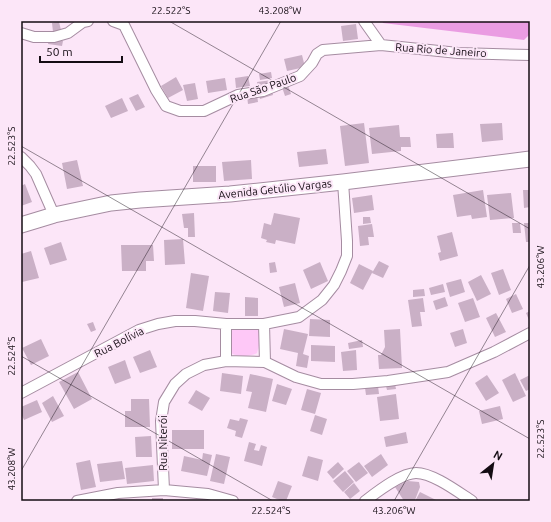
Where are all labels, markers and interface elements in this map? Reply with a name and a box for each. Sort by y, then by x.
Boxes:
text: 22.522°S [151,5,191,16]
text: 43.208°W [258,5,302,16]
scale bar [40,38,122,64]
street label: Rua Rio de Janeiro [395,41,487,59]
text: 50 m [46,45,73,58]
street label: Rua São Paulo [228,71,298,105]
text: 22.523°S [6,126,17,166]
street label: Avenida Getúlio Vargas [218,177,332,201]
text: 43.206°W [535,245,546,289]
street label: Rua Bolívia [92,324,146,360]
text: 22.524°S [6,336,17,376]
street label: Rua Niterói [157,415,169,471]
text: 22.523°S [535,419,546,459]
north arrow [473,444,513,484]
text: 43.208°W [6,447,17,491]
text: N [491,448,505,463]
text: 22.524°S [251,505,291,516]
text: 43.206°W [372,505,416,516]

